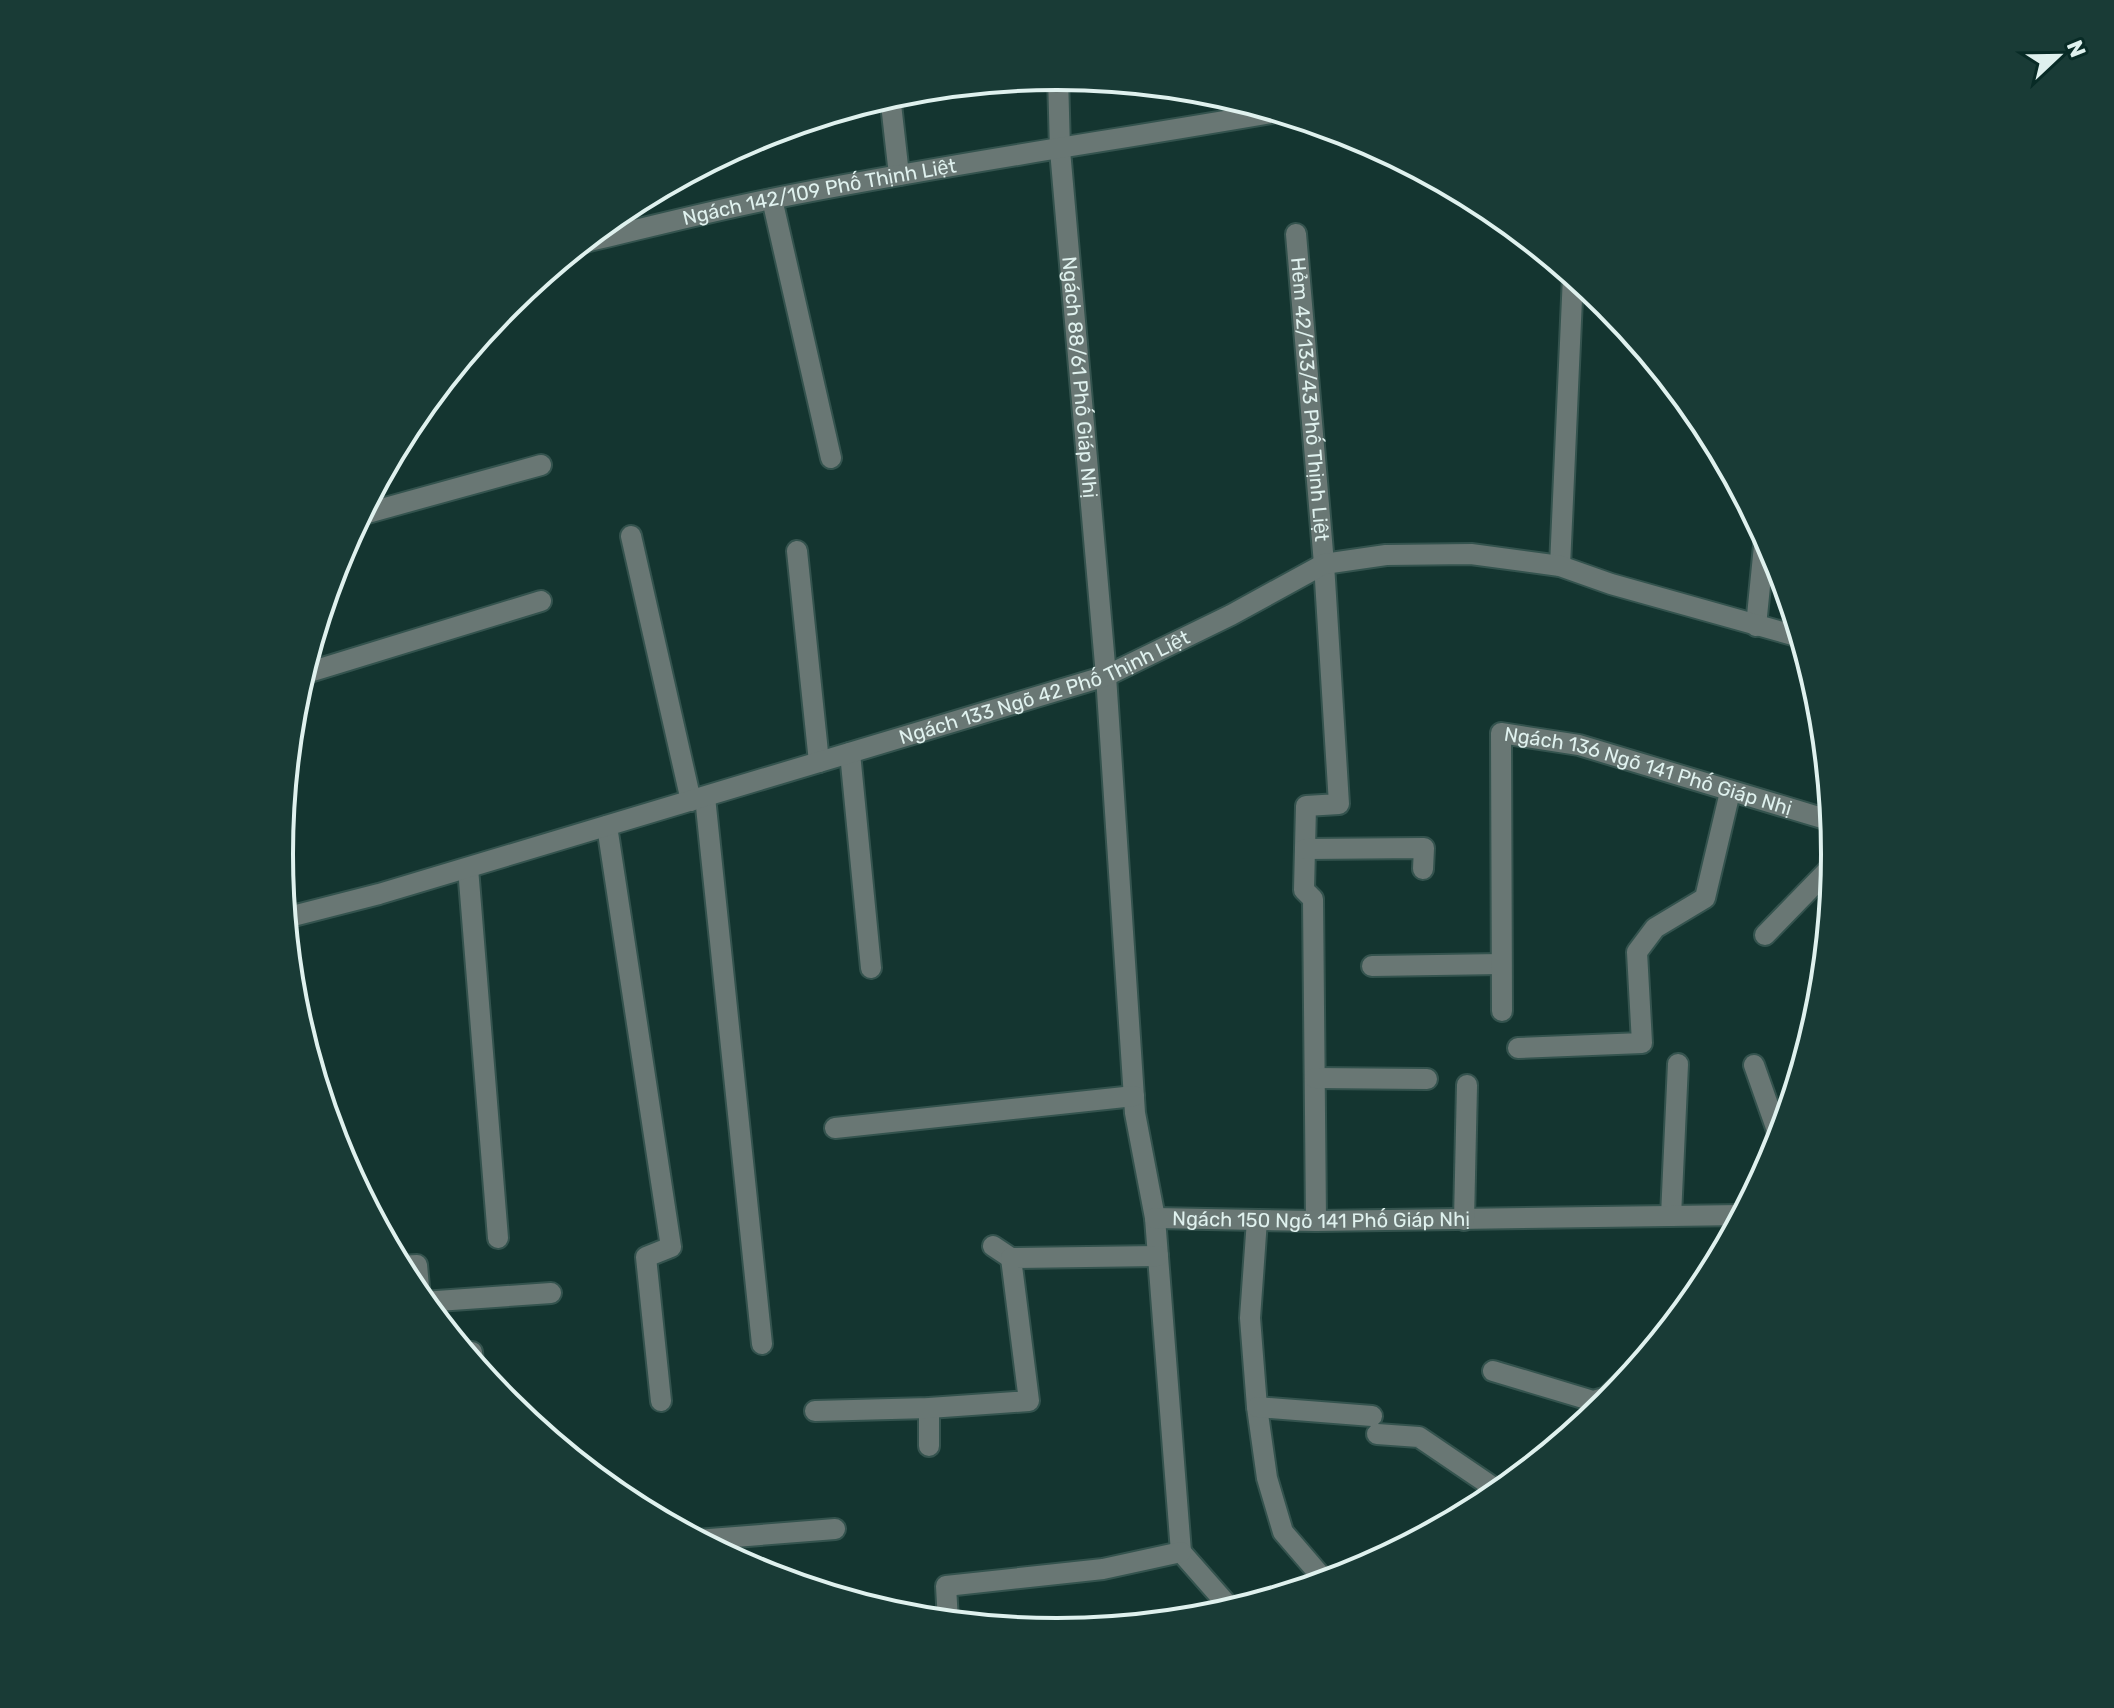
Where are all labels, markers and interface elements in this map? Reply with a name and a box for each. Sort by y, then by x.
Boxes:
north arrow [2018,16,2098,96]
text: N [2061,36,2092,61]
street label: Ngách 142/109 Phố Thịnh Liệt [680,153,958,230]
street label: Ngách 88/61 Phố Giáp Nhị [1057,255,1102,499]
street label: Hẻm 42/133/43 Phố Thịnh Liệt [1286,256,1334,543]
street label: Ngách 133 Ngõ 42 Phố Thịnh Liệt [896,625,1194,749]
street label: Ngách 136 Ngõ 141 Phố Giáp Nhị [1503,722,1795,820]
street label: Ngách 150 Ngõ 141 Phố Giáp Nhị [1172,1206,1470,1233]

